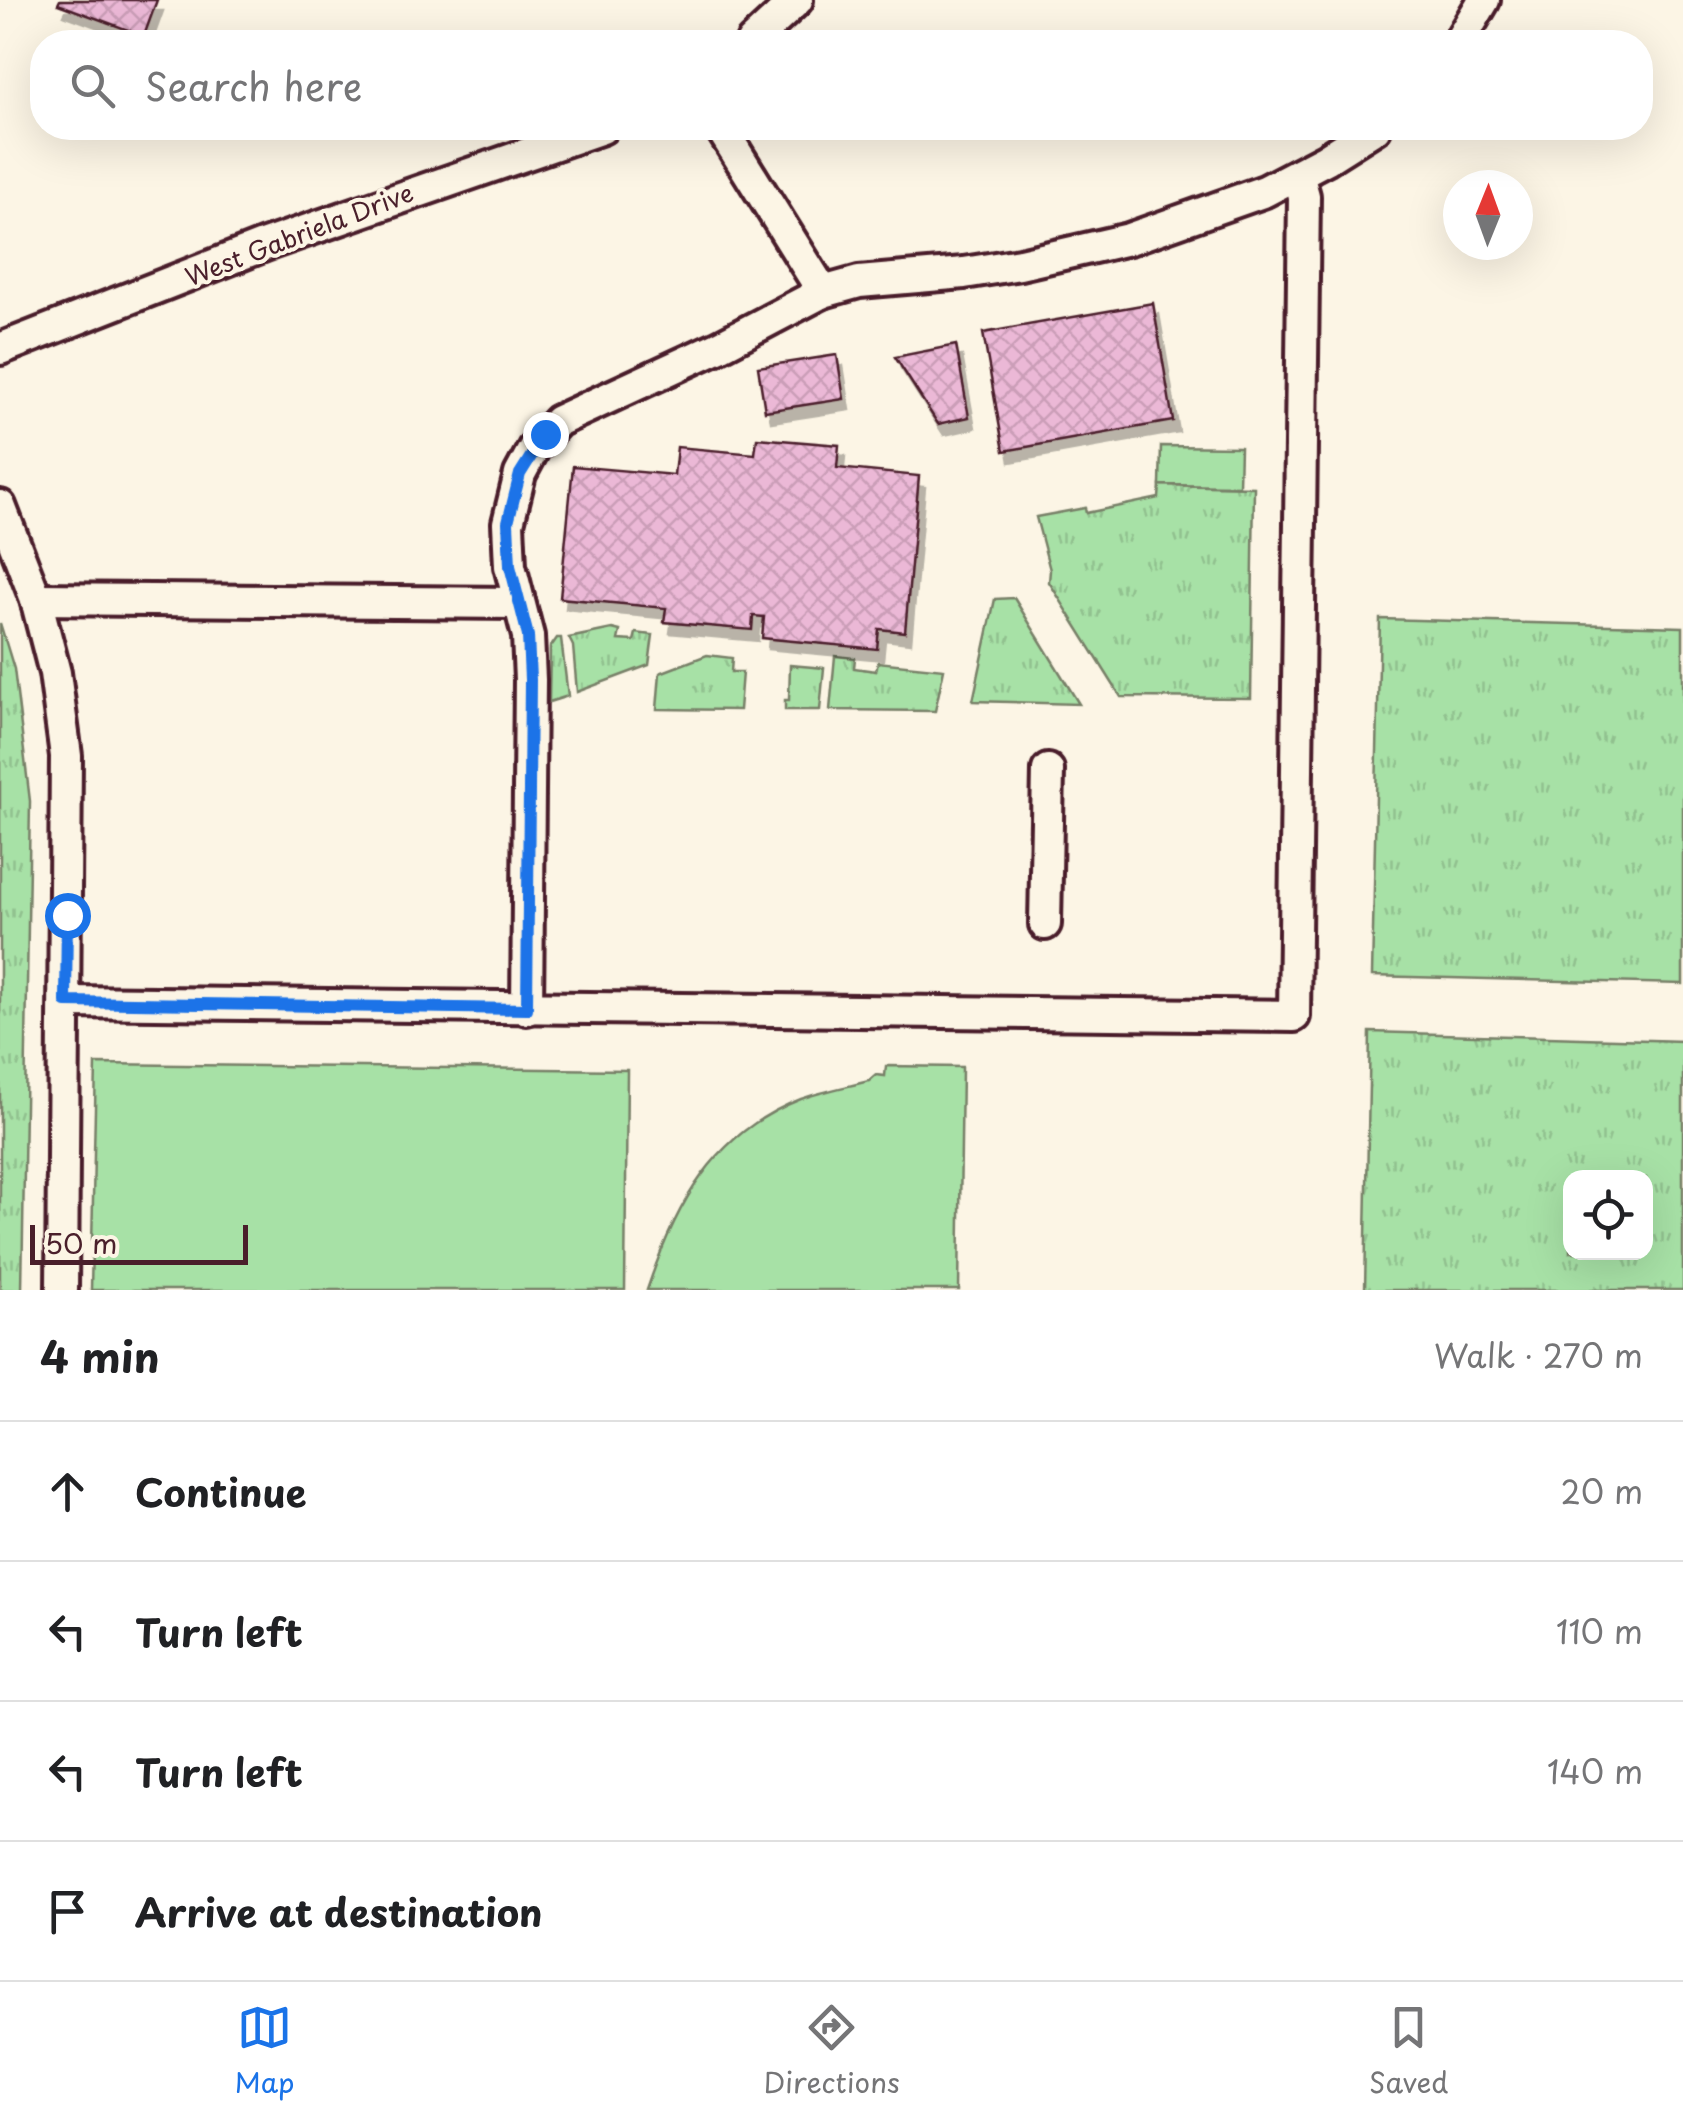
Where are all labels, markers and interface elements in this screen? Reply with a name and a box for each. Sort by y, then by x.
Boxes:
search box [30,30,1653,140]
text: Search here [145,57,362,114]
icon: search [65,58,120,113]
north arrow [1443,170,1533,260]
street label: West Gabriela Drive [179,173,419,295]
route end [523,412,569,458]
route start [45,893,91,939]
map controls [1563,1170,1653,1260]
button: locate [1563,1170,1653,1260]
scale bar [30,1220,248,1264]
text: 50 m [45,1221,118,1264]
text: 4 min [40,1324,160,1387]
text: Walk · 270 m [1434,1331,1643,1379]
text: Continue [135,1463,306,1520]
icon: ahead [40,1464,95,1519]
text: 20 m [1561,1467,1643,1515]
text: Turn left [135,1603,303,1660]
icon: left [40,1604,95,1659]
text: 110 m [1556,1607,1643,1655]
text: Turn left [135,1743,303,1800]
icon: left [40,1744,95,1799]
text: 140 m [1547,1747,1643,1795]
text: Arrive at destination [135,1883,543,1940]
icon: arrive [40,1884,95,1939]
tab: Map [235,2000,294,2103]
tab: Directions [764,2000,900,2103]
tab: Saved [1369,2000,1448,2103]

